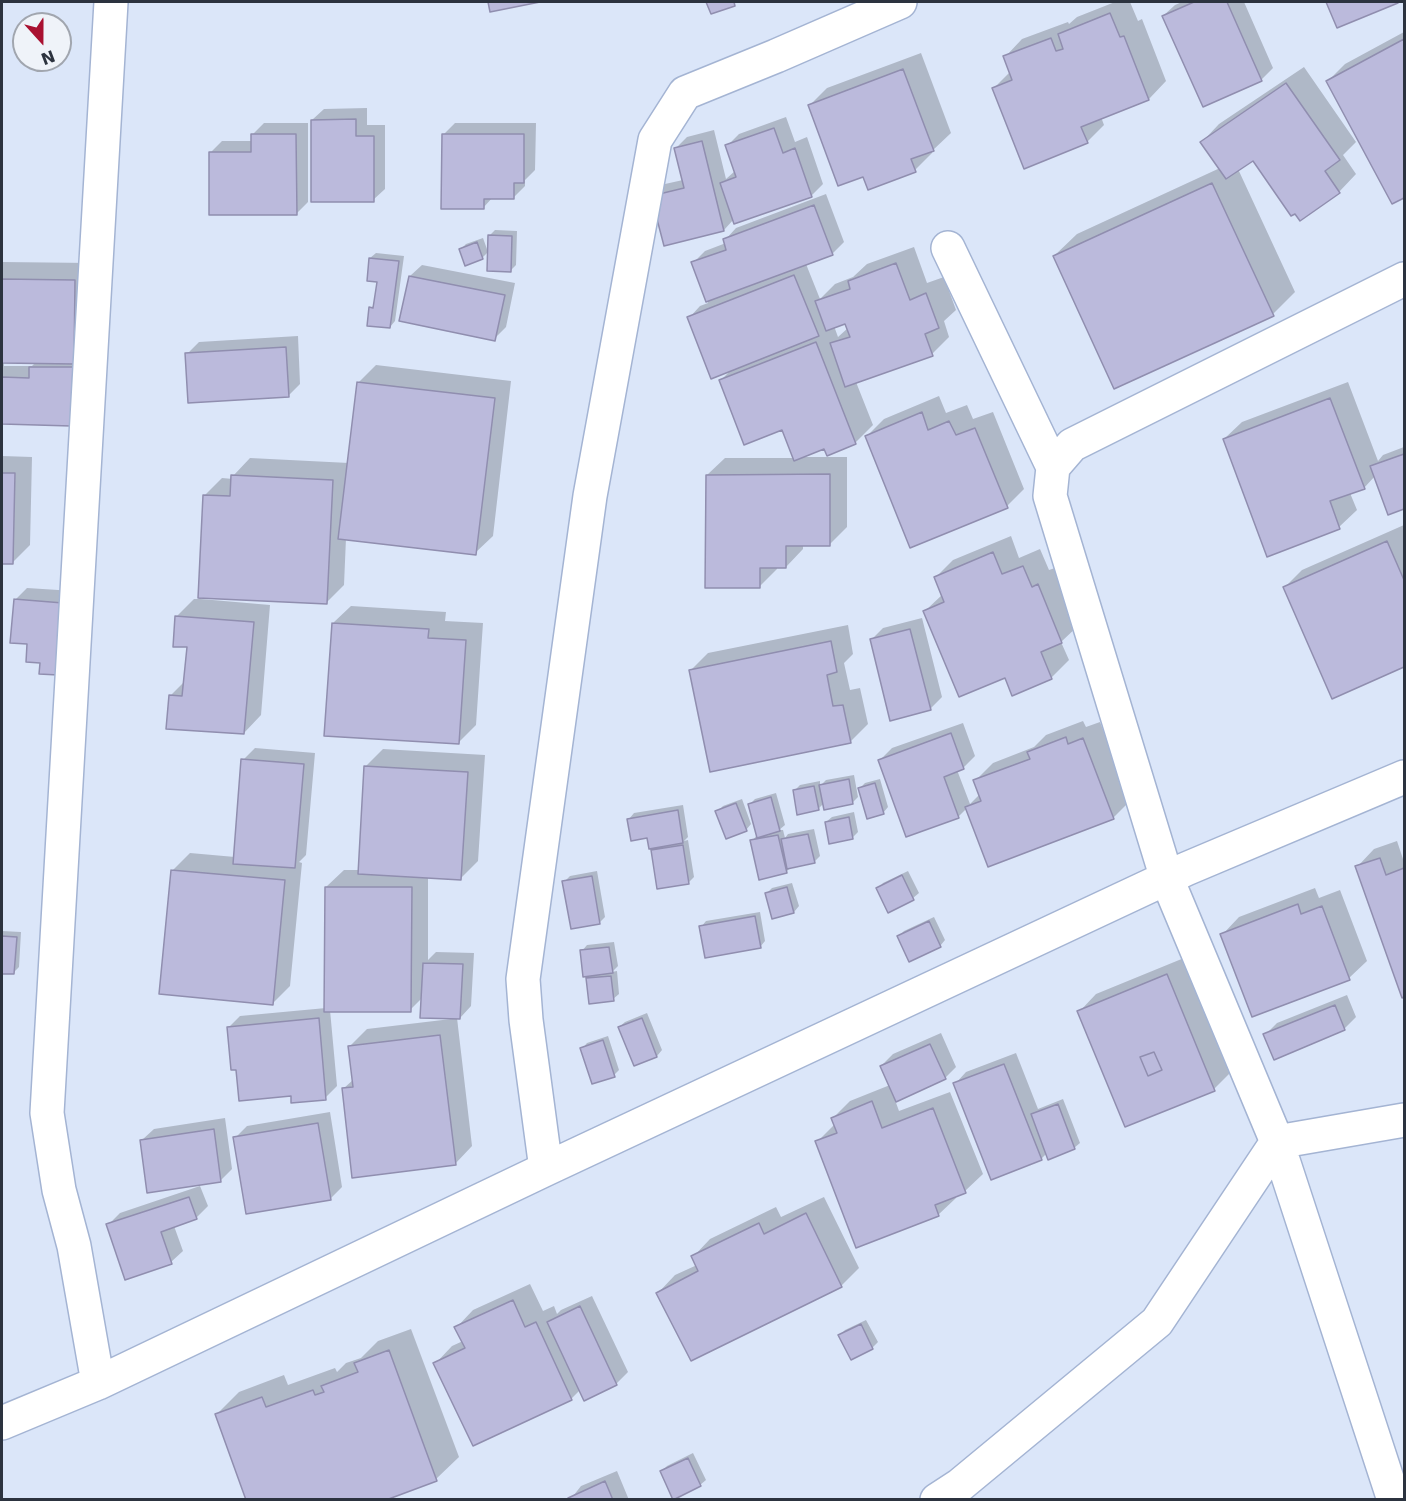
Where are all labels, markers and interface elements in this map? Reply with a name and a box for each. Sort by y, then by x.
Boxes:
north arrow [12,12,72,72]
text: N [38,46,58,69]

